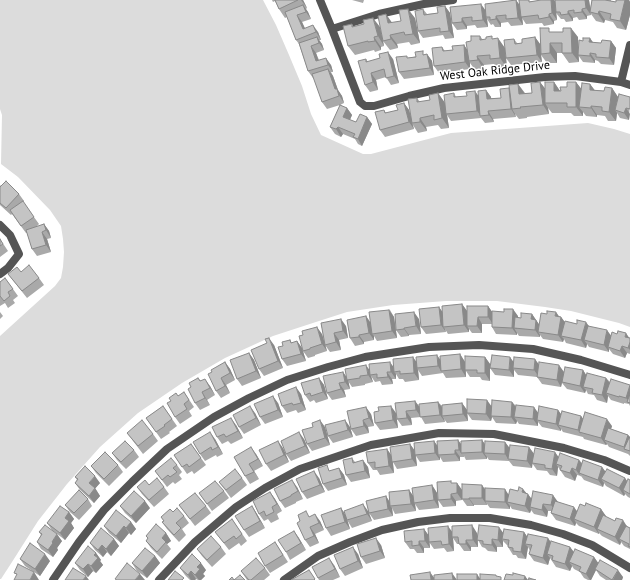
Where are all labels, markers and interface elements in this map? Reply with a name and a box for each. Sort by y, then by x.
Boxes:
street label: West Oak Ridge Drive [439,58,551,84]

